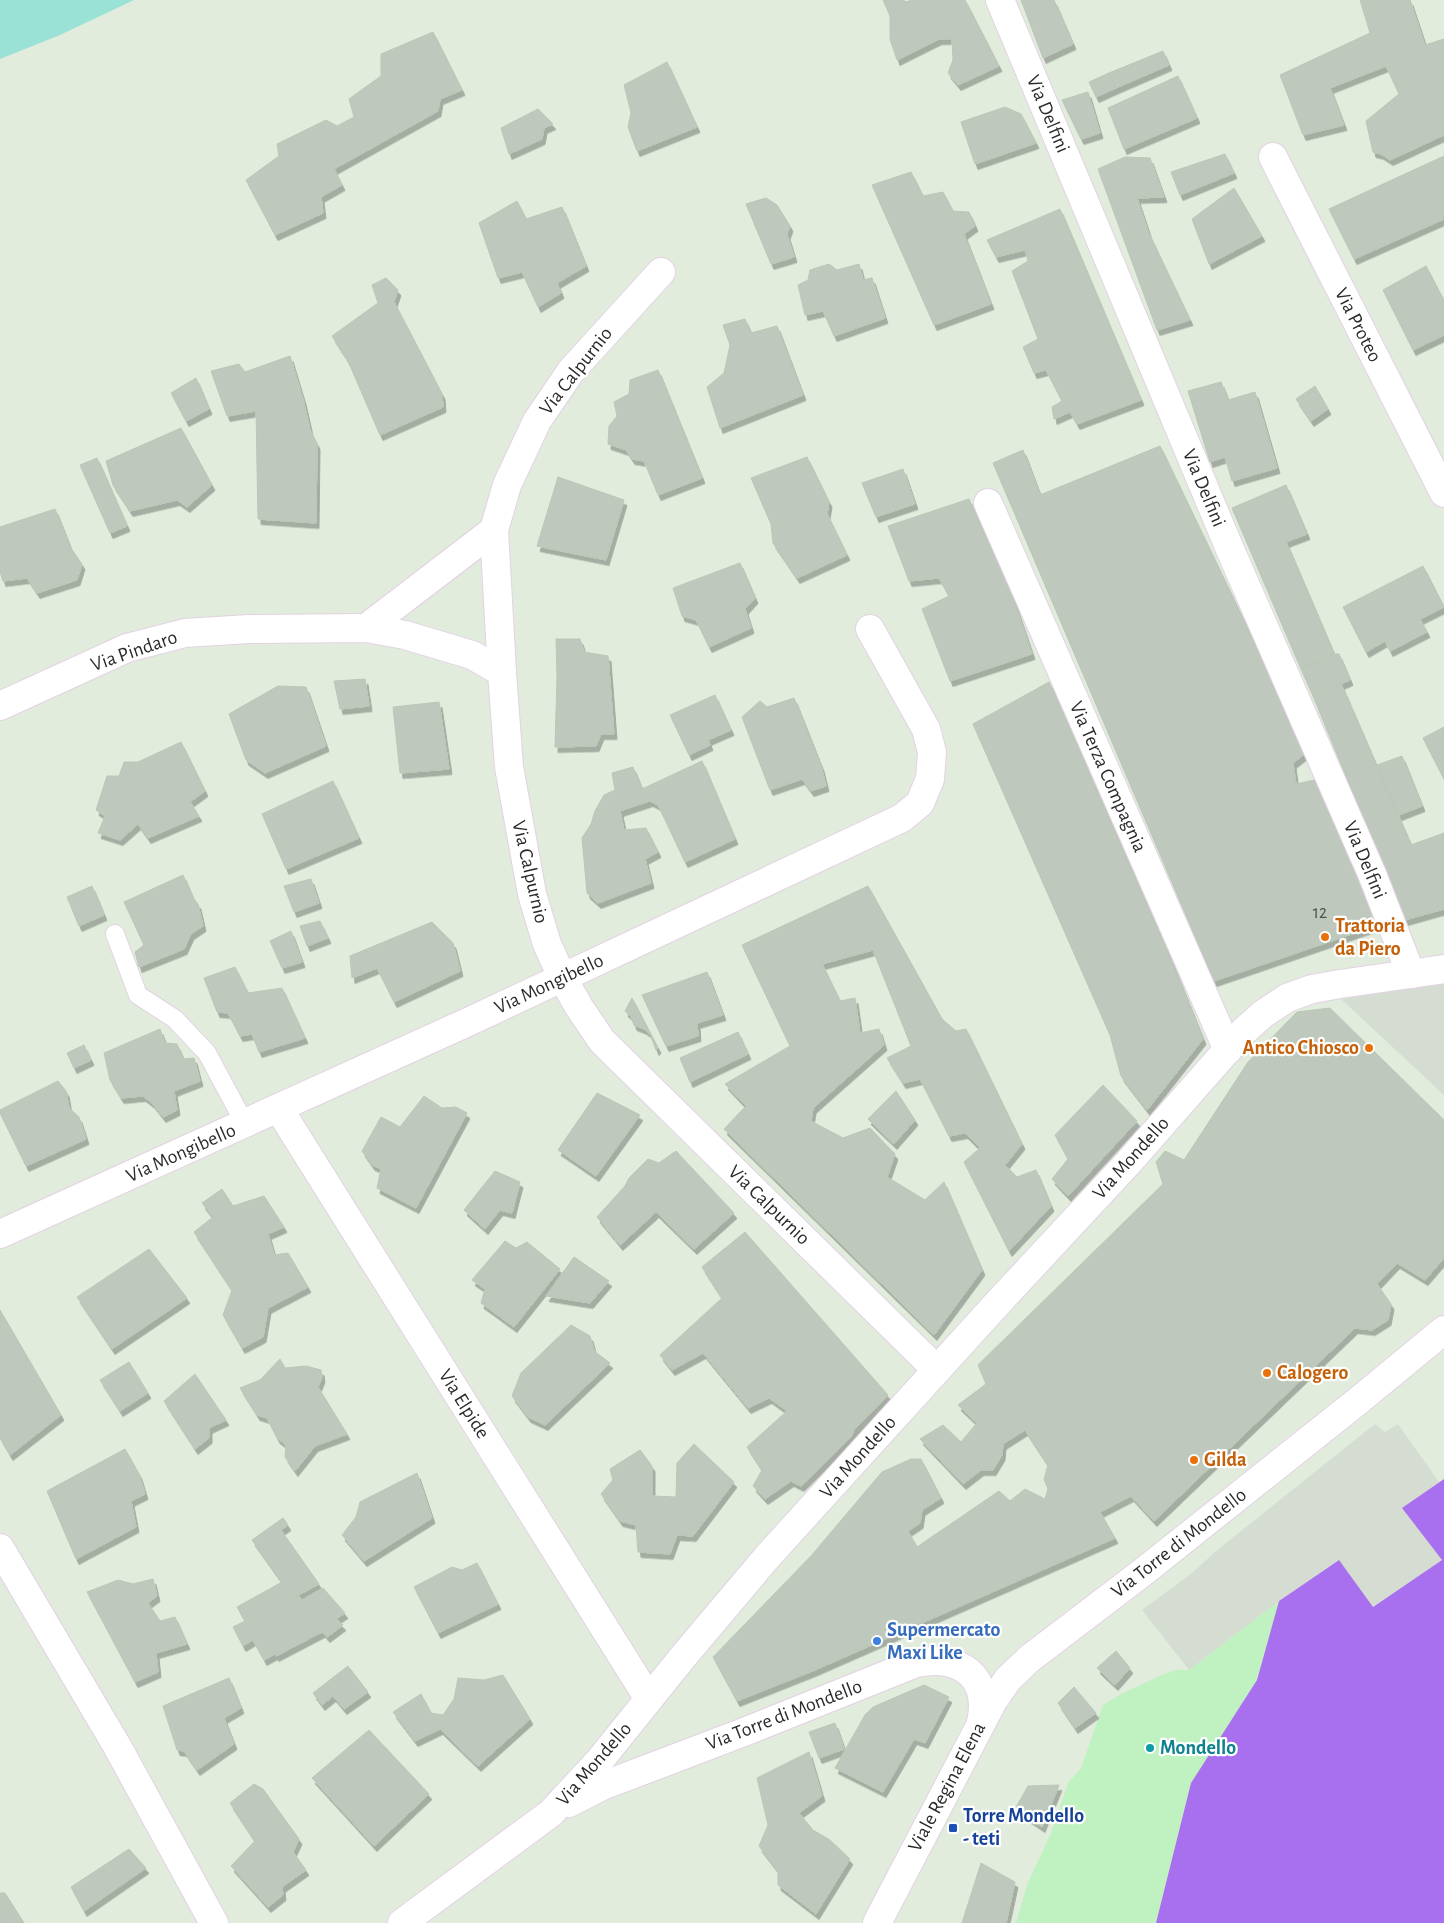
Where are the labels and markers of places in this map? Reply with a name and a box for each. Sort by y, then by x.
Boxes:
place label: Trattoria da Piero [1335,916,1406,959]
marker: Trattoria da Piero [1319,931,1331,943]
place label: Antico Chiosco [1243,1038,1359,1058]
marker: Antico Chiosco [1363,1042,1375,1054]
place label: Calogero [1277,1363,1348,1383]
marker: Calogero [1261,1367,1273,1379]
place label: Gilda [1204,1450,1247,1470]
marker: Gilda [1188,1454,1200,1466]
place label: Supermercato Maxi Like [887,1620,1000,1663]
marker: Supermercato Maxi Like [871,1635,883,1647]
place label: Mondello [1160,1738,1236,1758]
marker: Mondello [1144,1742,1156,1754]
place label: Torre Mondello - teti [963,1806,1084,1849]
marker: Torre Mondello - teti [947,1822,959,1834]

